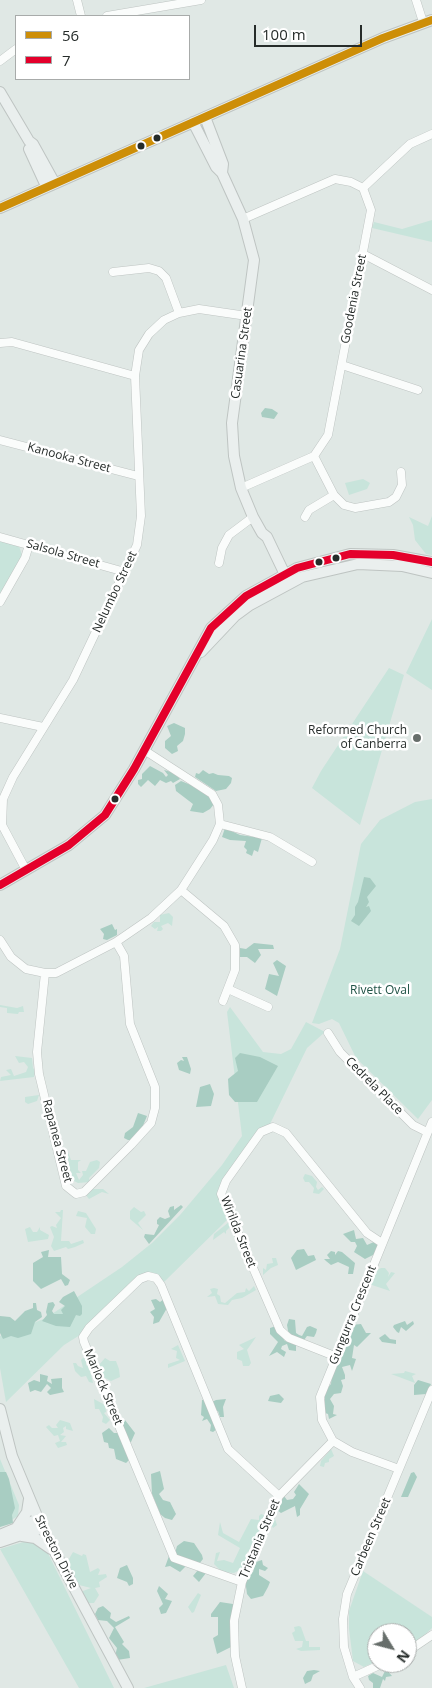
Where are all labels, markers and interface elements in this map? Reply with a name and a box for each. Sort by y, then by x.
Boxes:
legend [15,15,190,80]
scale bar [257,15,364,47]
text: 100 m [262,24,306,44]
text: 56 [62,25,79,45]
text: 7 [62,50,71,70]
unlabelled marker [152,133,162,143]
unlabelled marker [136,141,146,151]
street label: Goodenia Street [338,253,370,345]
street label: Casuarina Street [228,306,256,400]
street label: Kanooka Street [26,440,112,476]
street label: Salsola Street [25,537,101,571]
street label: Nelumbo Street [90,549,140,635]
unlabelled marker [331,553,341,563]
unlabelled marker [314,557,324,567]
place label: Reformed Church of Canberra [308,724,407,752]
marker: Reformed Church of Canberra [411,732,423,744]
unlabelled marker [110,794,120,804]
park label: Rivett Oval [350,984,410,998]
street label: Cedrela Place [342,1054,406,1118]
street label: Rapanea Street [39,1098,75,1184]
street label: Wirilda Street [217,1194,259,1270]
street label: Gungurra Crescent [326,1263,380,1367]
street label: Marlock Street [80,1347,126,1427]
street label: Carbeen Street [348,1496,394,1578]
street label: Tristania Street [237,1497,283,1581]
street label: Streeton Drive [31,1513,81,1591]
north arrow [367,1623,417,1673]
text: N [393,1646,415,1667]

